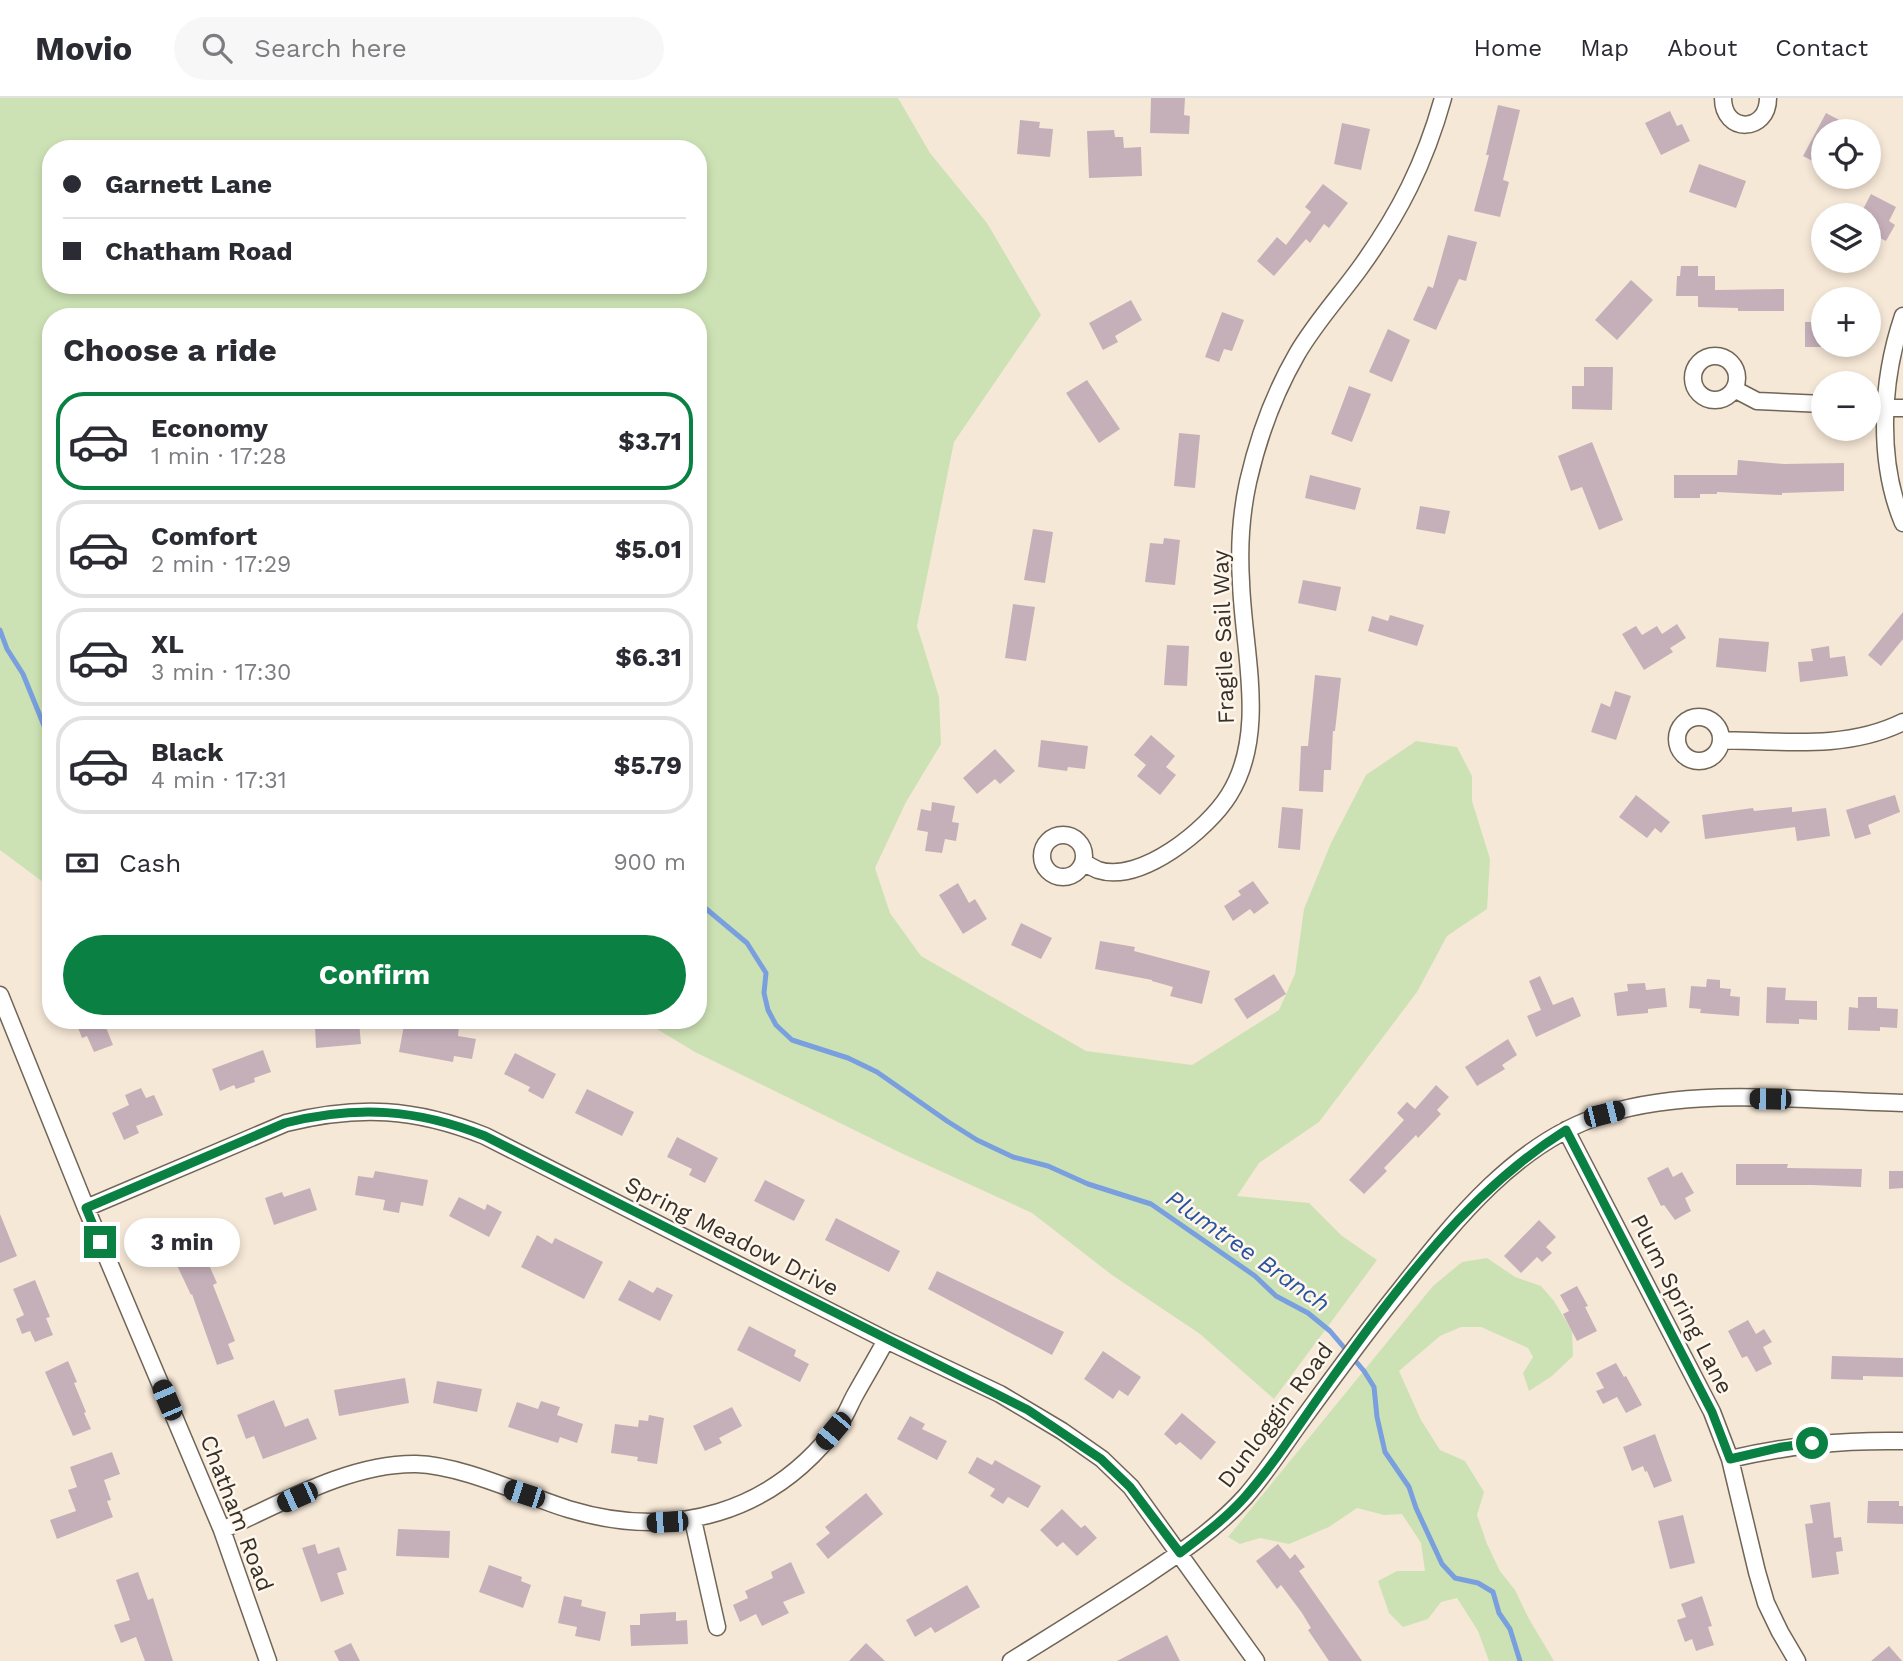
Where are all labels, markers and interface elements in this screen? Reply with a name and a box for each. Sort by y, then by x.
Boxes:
search box [174,17,664,80]
text: Movio [35,29,132,68]
icon: search [198,29,236,67]
text: Search here [254,33,407,63]
text: Home [1474,34,1542,62]
text: Map [1580,34,1629,62]
text: About [1667,34,1737,62]
text: Contact [1775,34,1868,62]
map controls [1811,119,1881,441]
button: locate [1811,119,1881,189]
text: Garnett Lane [105,169,272,199]
button: layers [1811,203,1881,273]
text: Chatham Road [105,236,293,266]
button: + [1811,287,1881,357]
text: Choose a ride [63,331,277,369]
button: − [1811,371,1881,441]
icon: car [67,410,130,473]
text: Economy [151,413,268,443]
text: $3.71 [618,426,682,456]
text: 1 min · 17:28 [151,443,287,470]
icon: car [67,518,130,581]
text: Comfort [151,521,257,551]
text: $5.01 [615,534,682,564]
street label: Fragile Sail Way [1207,549,1240,725]
text: 2 min · 17:29 [151,551,291,578]
icon: car [67,626,130,689]
text: XL [151,629,184,659]
text: $6.31 [615,642,682,672]
text: 3 min · 17:30 [151,659,291,686]
icon: car [67,734,130,797]
text: Black [151,737,223,767]
text: $5.79 [614,750,682,780]
text: 4 min · 17:31 [151,767,287,794]
icon: cash [63,844,101,882]
text: Cash [119,848,181,878]
text: 900 m [613,849,686,876]
button: Confirm [63,935,686,1015]
car [1749,1088,1792,1110]
car [1582,1099,1627,1129]
street label: Spring Meadow Drive [620,1171,843,1302]
water label: Plumtree Branch [1161,1184,1335,1318]
street label: Plum Spring Lane [1625,1210,1739,1399]
callout: 3 min [124,1218,240,1266]
route end [84,1226,116,1258]
text: 3 min [151,1229,213,1256]
street label: Dunloggin Road [1212,1337,1339,1493]
car [150,1377,185,1423]
car [812,1408,855,1454]
route start [1796,1427,1828,1459]
street label: Chatham Road [194,1431,279,1595]
car [501,1478,548,1510]
car [274,1479,321,1515]
car [646,1510,689,1534]

